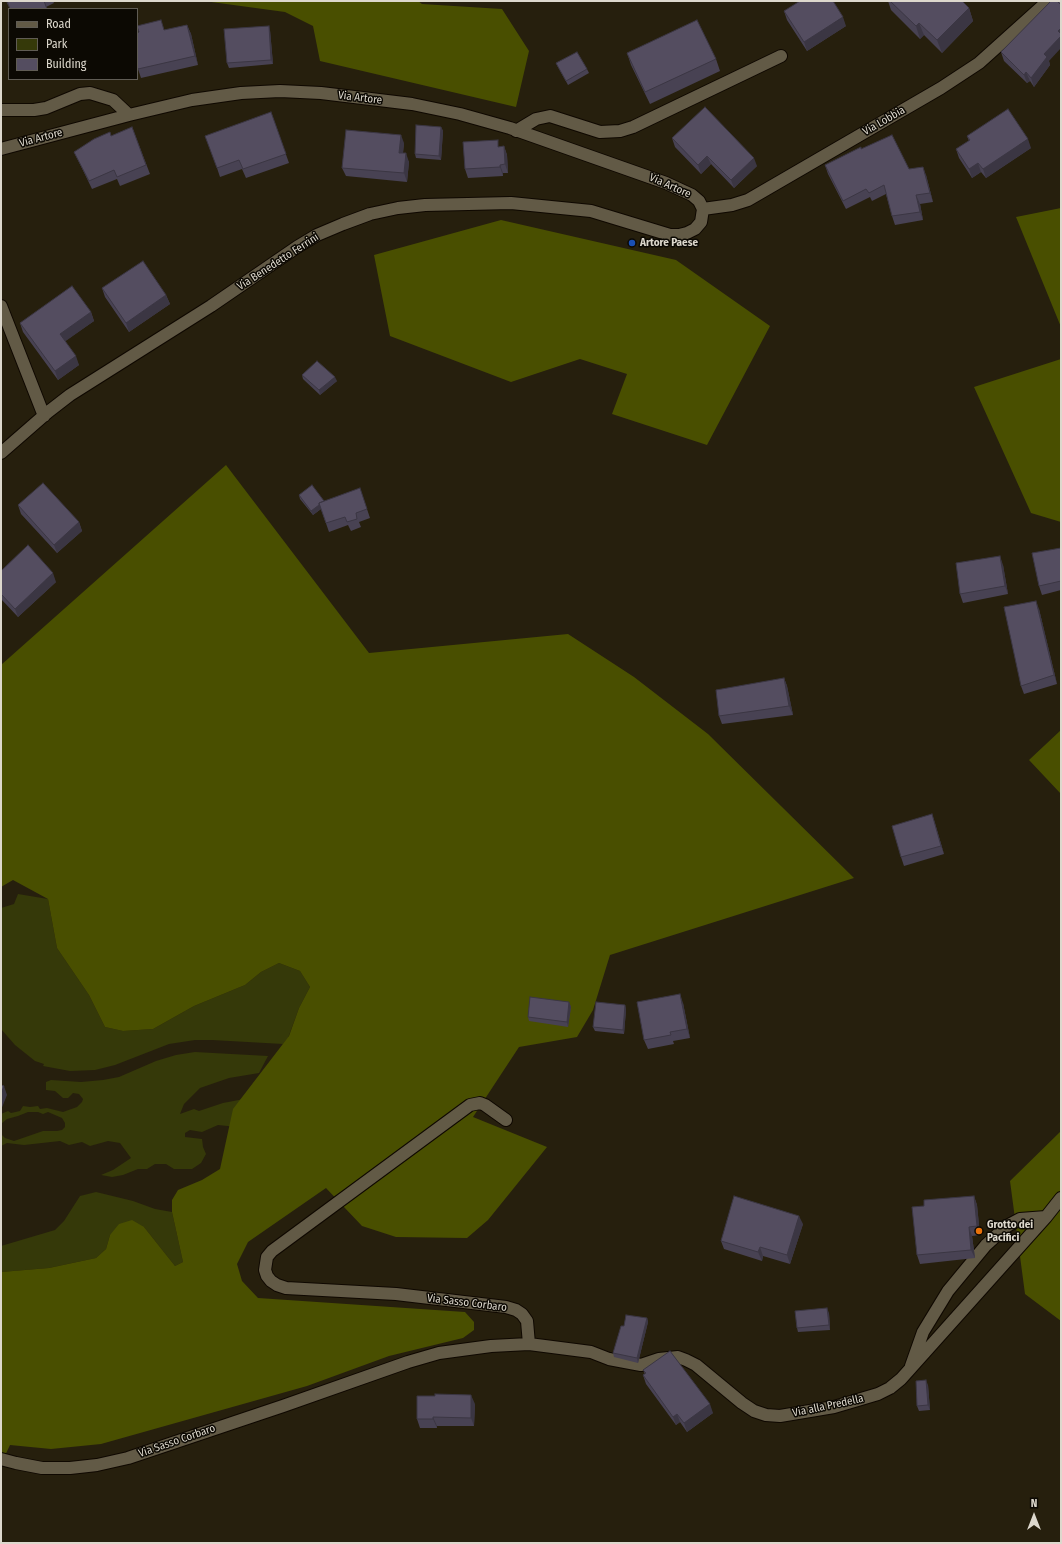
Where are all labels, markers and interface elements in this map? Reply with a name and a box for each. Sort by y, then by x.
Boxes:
legend [8,8,138,80]
text: Road [46,17,71,31]
text: Park [46,37,67,51]
text: Building [46,57,86,71]
street label: Via Artore [337,89,383,107]
street label: Via Lobbia [861,104,907,138]
street label: Via Artore [18,126,64,150]
street label: Via Artore [647,171,693,201]
street label: Via Benedetto Ferrini [235,231,321,293]
place label: Artore Paese [640,236,698,250]
marker: Artore Paese [627,238,637,248]
place label: Grotto dei Pacifici [987,1218,1033,1244]
marker: Grotto dei Pacifici [974,1226,984,1236]
street label: Via Sasso Corbaro [426,1292,508,1314]
street label: Via alla Predella [791,1392,865,1420]
street label: Via Sasso Corbaro [137,1422,217,1460]
north arrow [1014,1496,1054,1536]
text: N [1031,1497,1037,1510]

